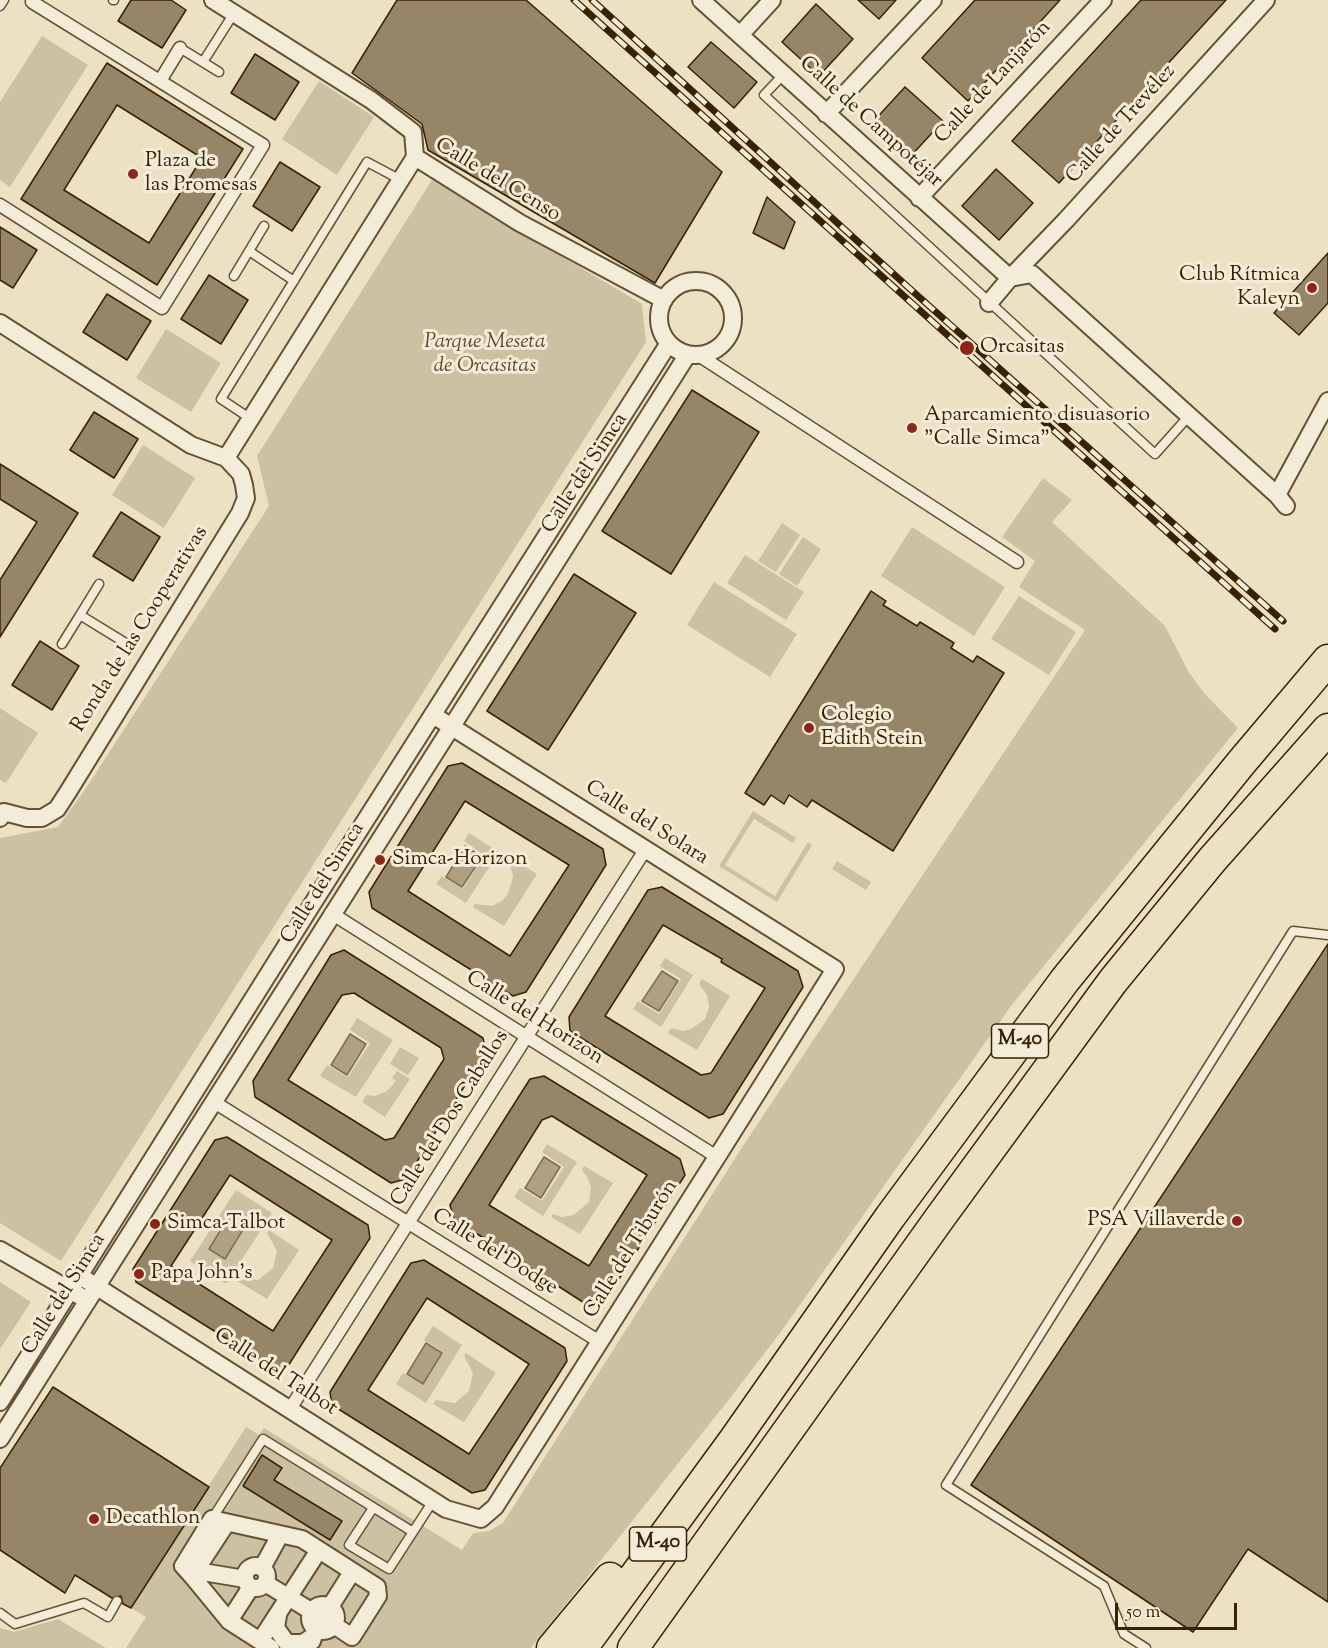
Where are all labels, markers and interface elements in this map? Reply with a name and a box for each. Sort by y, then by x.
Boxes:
street label: Calle de Lanjarón [930,16,1058,150]
street label: Calle de Campotéjar [793,52,947,194]
street label: Calle de Trevélez [1062,60,1182,190]
street label: Calle del Censo [430,134,564,228]
place label: Plaza de las Promesas [145,149,257,199]
marker: Plaza de las Promesas [126,167,140,181]
place label: Club Rítmica Kaleyn [1179,263,1300,313]
marker: Club Rítmica Kaleyn [1305,281,1319,295]
park label: Parque Meseta de Orcasitas [424,330,546,380]
place label: Orcasitas [980,335,1064,361]
marker: Orcasitas [958,339,976,357]
place label: Aparcamiento disuasorio "Calle Simca" [924,403,1150,453]
street label: Calle del Simca [538,409,634,539]
marker: Aparcamiento disuasorio "Calle Simca" [905,421,919,435]
street label: Ronda de las Cooperativas [67,522,215,738]
place label: Colegio Edith Stein [821,703,923,753]
marker: Colegio Edith Stein [802,721,816,735]
street label: Calle del Solara [580,776,712,872]
street label: Calle del Simca [277,819,371,949]
place label: Simca-Horizon [392,847,527,873]
marker: Simca-Horizon [373,853,387,867]
street label: Calle del Horizon [461,967,607,1071]
road number: M-40 [992,1024,1048,1058]
street label: Calle del Dos Caballos [386,1026,516,1212]
street label: Calle del Tiburón [579,1176,685,1324]
street label: Calle del Dodge [426,1204,562,1302]
place label: PSA Villaverde [1087,1208,1225,1234]
place label: Simca-Talbot [167,1211,285,1237]
marker: PSA Villaverde [1230,1214,1244,1228]
marker: Simca-Talbot [148,1217,162,1231]
street label: Calle del Simca [18,1230,112,1360]
place label: Papa John's [151,1261,253,1287]
marker: Papa John's [132,1267,146,1281]
street label: Calle del Talbot [208,1324,342,1422]
place label: Decathlon [106,1506,200,1532]
marker: Decathlon [87,1512,101,1526]
road number: M-40 [630,1527,686,1561]
scale bar [1118,1591,1240,1629]
text: 50 m [1126,1600,1160,1626]

